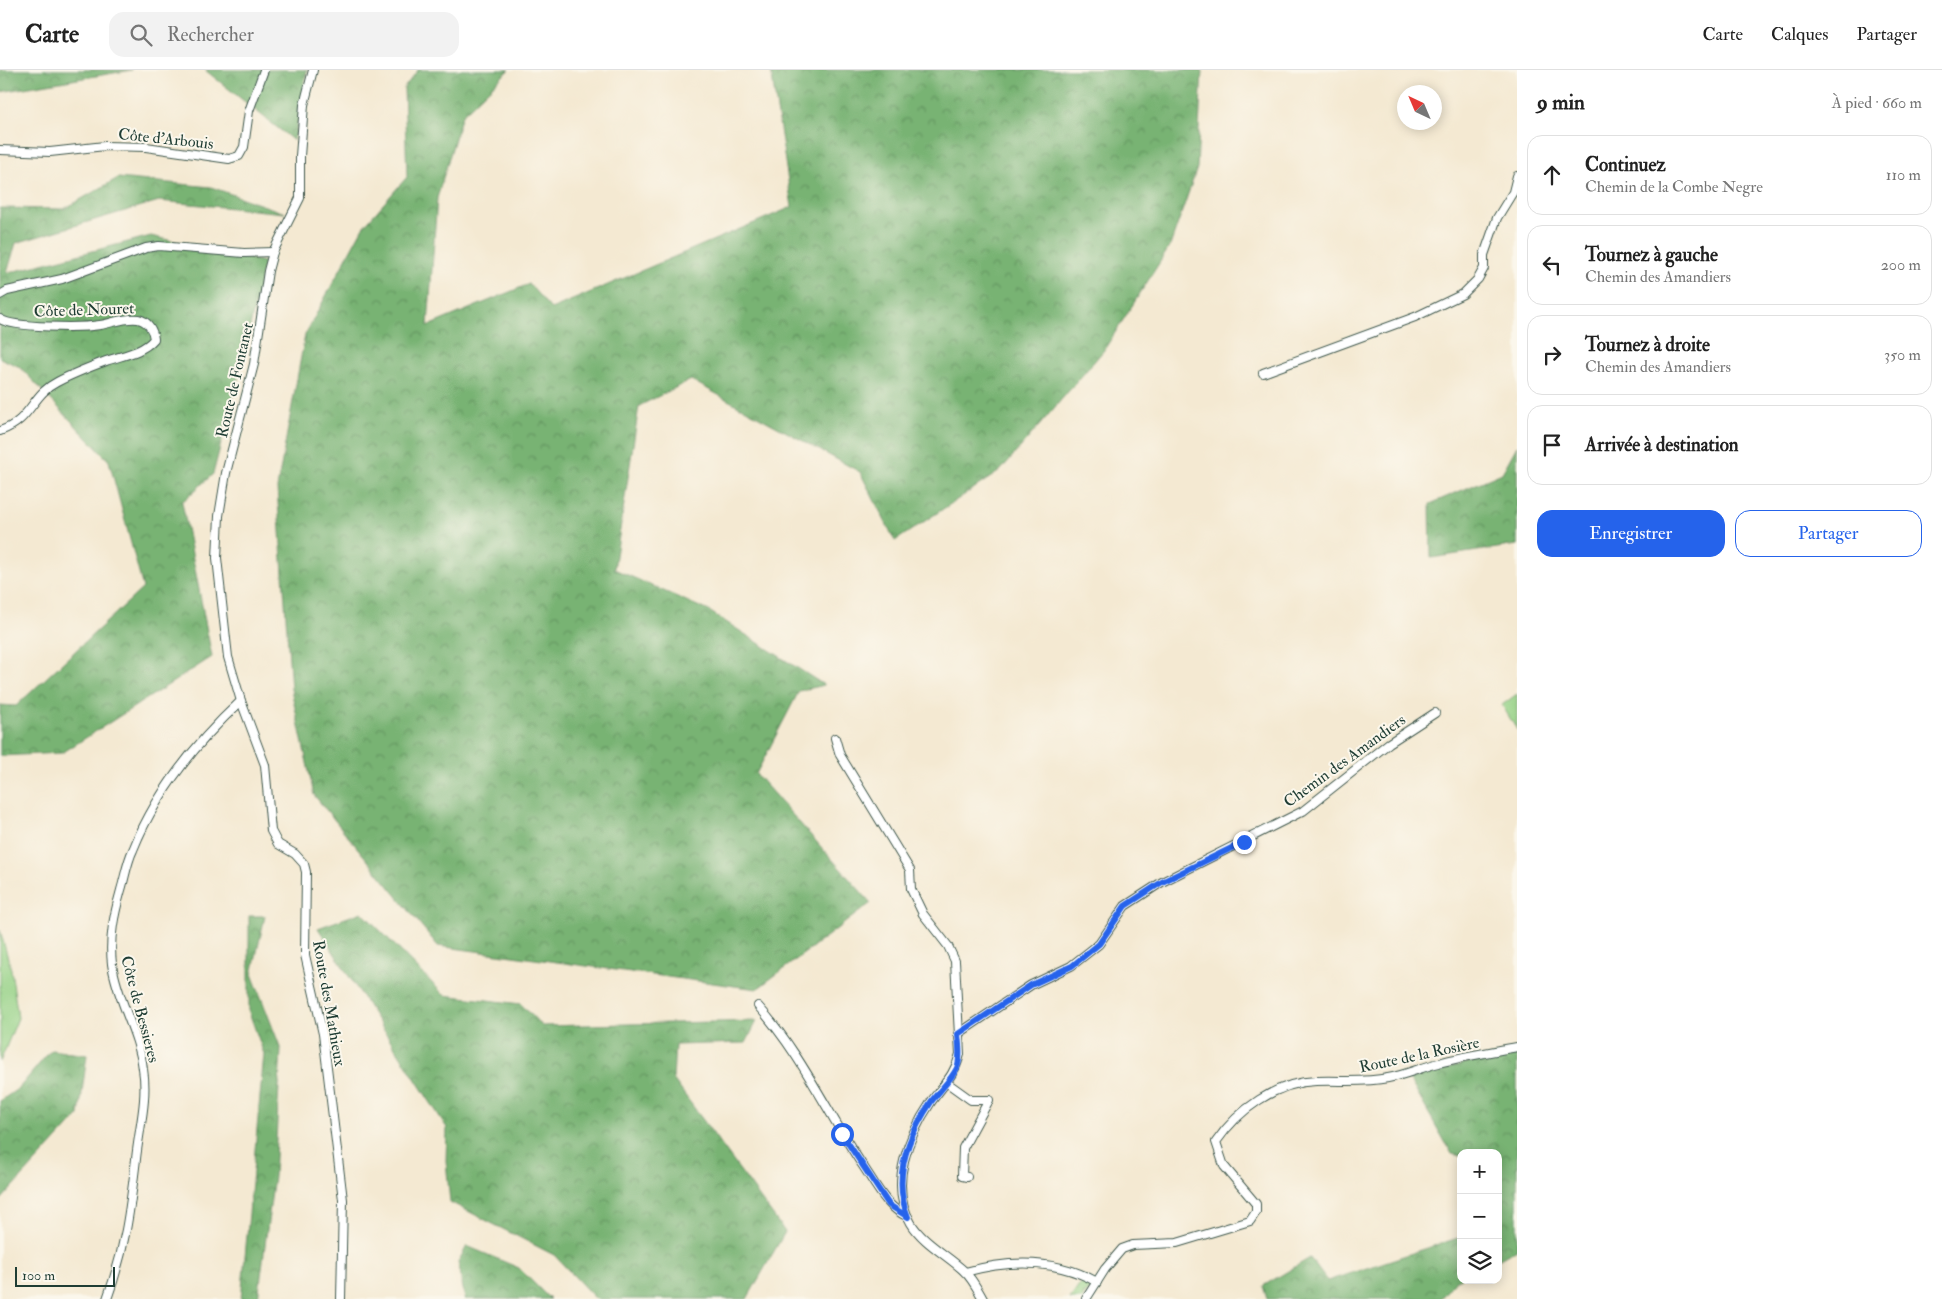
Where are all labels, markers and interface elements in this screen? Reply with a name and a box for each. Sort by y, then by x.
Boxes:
search box [109,12,459,57]
text: Carte [25,19,79,50]
icon: search [127,21,155,49]
text: Rechercher [167,23,254,47]
text: Carte [1702,23,1743,46]
text: Calques [1771,23,1828,46]
text: Partager [1856,23,1917,46]
north arrow [1397,85,1442,130]
text: 9 min [1537,89,1585,116]
text: À pied · 660 m [1832,93,1922,113]
street label: Côte d'Arbouis [117,124,215,154]
text: Continuez [1585,153,1666,177]
icon: ahead [1538,161,1566,189]
text: 110 m [1886,165,1921,185]
text: Chemin de la Combe Negre [1585,177,1763,197]
text: Tournez à gauche [1585,243,1718,267]
icon: left [1538,251,1566,279]
text: 200 m [1881,255,1921,275]
text: Chemin des Amandiers [1585,267,1731,287]
street label: Côte de Nouret [34,298,135,322]
street label: Route de Fontanet [212,321,258,440]
text: Tournez à droite [1585,333,1710,357]
icon: right [1538,341,1566,369]
text: 350 m [1884,345,1921,365]
text: Chemin des Amandiers [1585,357,1731,377]
icon: arrive [1538,431,1566,459]
text: Arrivée à destination [1585,433,1739,457]
button: Enregistrer [1537,510,1725,557]
button: Partager [1735,510,1922,557]
street label: Chemin des Amandiers [1280,710,1410,812]
route end [1233,831,1256,854]
street label: Route des Mathieux [308,939,350,1068]
street label: Côte de Bessieres [116,954,164,1065]
street label: Route de la Rosière [1357,1032,1481,1077]
route start [831,1123,854,1146]
map controls [1457,1149,1502,1284]
button: + [1457,1149,1502,1194]
button: − [1457,1194,1502,1239]
button: layers [1457,1239,1502,1284]
scale bar [15,1264,115,1287]
text: 100 m [22,1267,55,1284]

